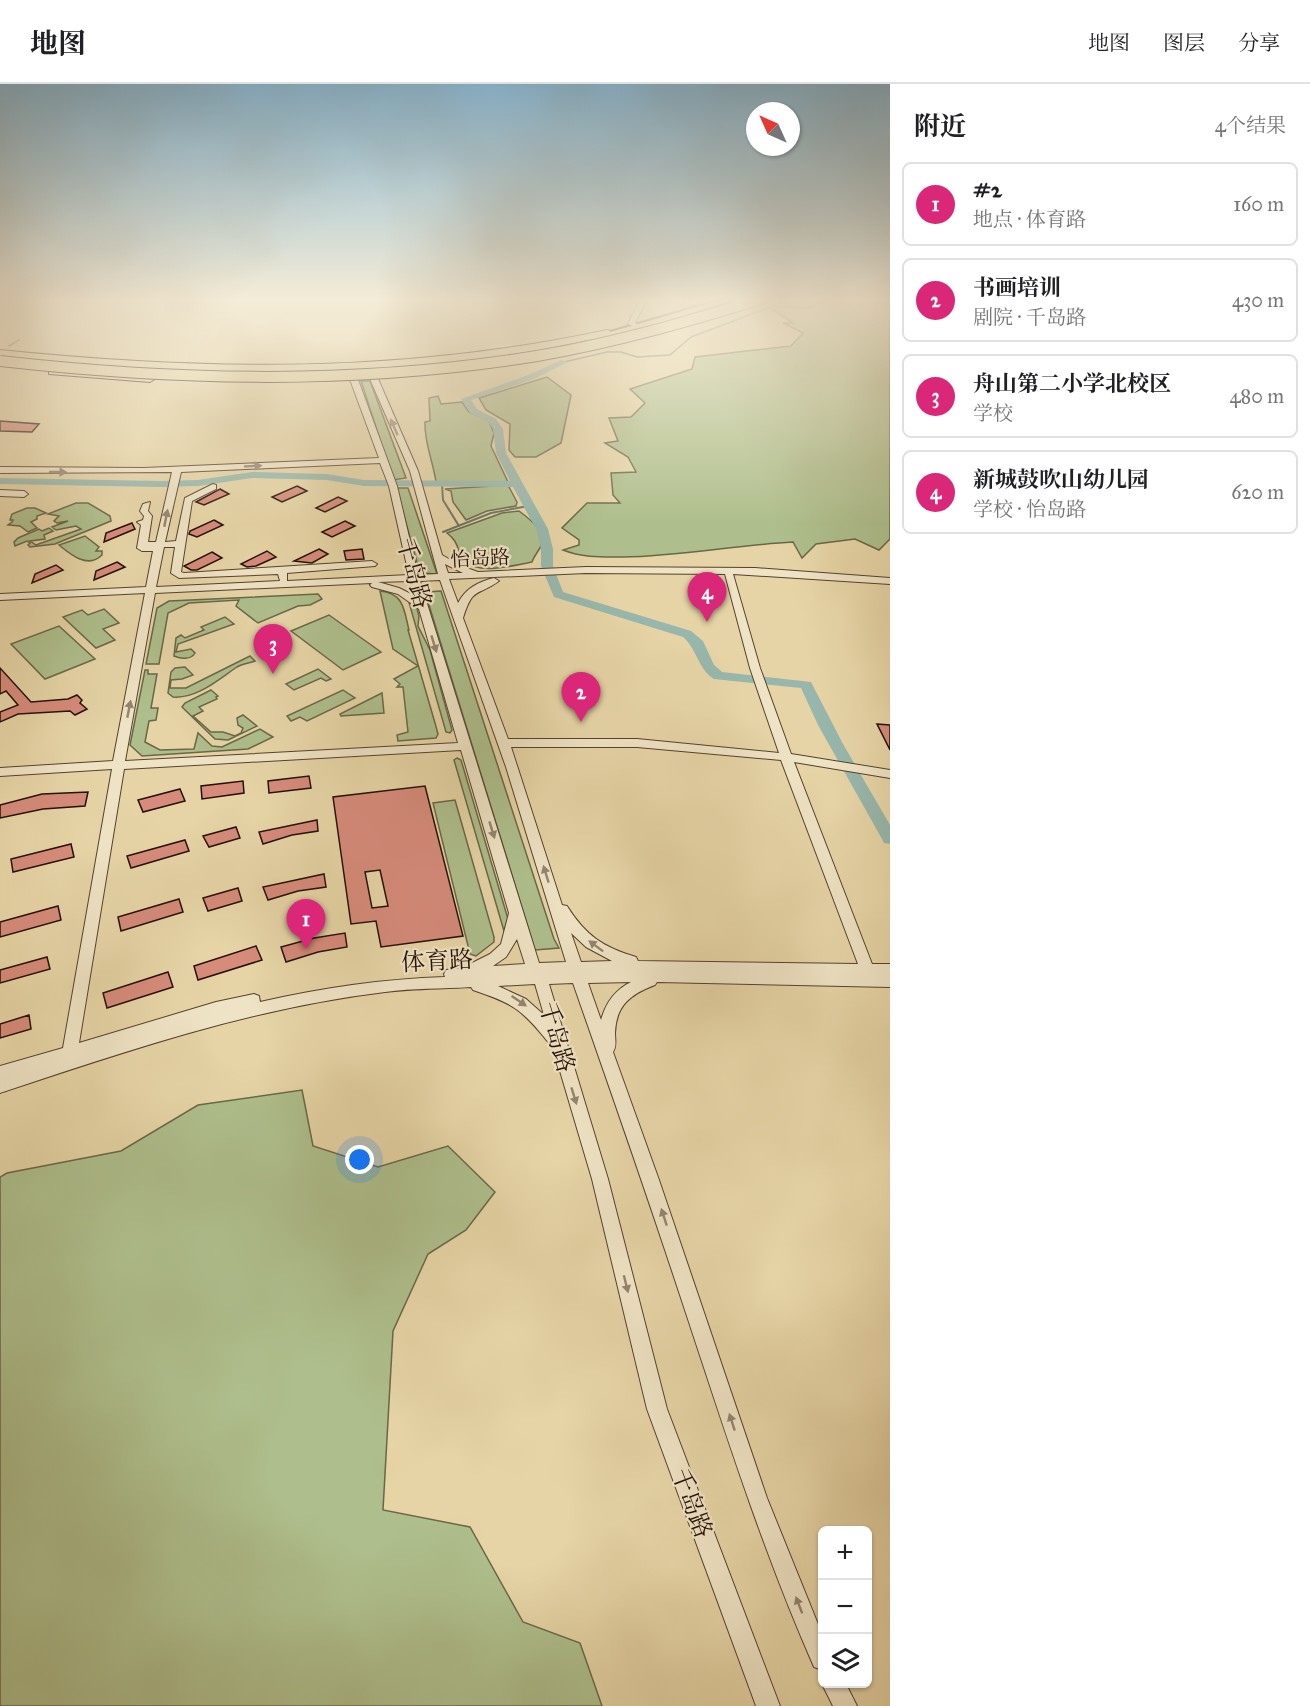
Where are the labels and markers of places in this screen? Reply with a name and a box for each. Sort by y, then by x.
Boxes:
pin: 4 [688,572,726,622]
pin: 3 [254,624,292,674]
pin: 2 [562,672,600,722]
pin: 1 [286,900,326,949]

